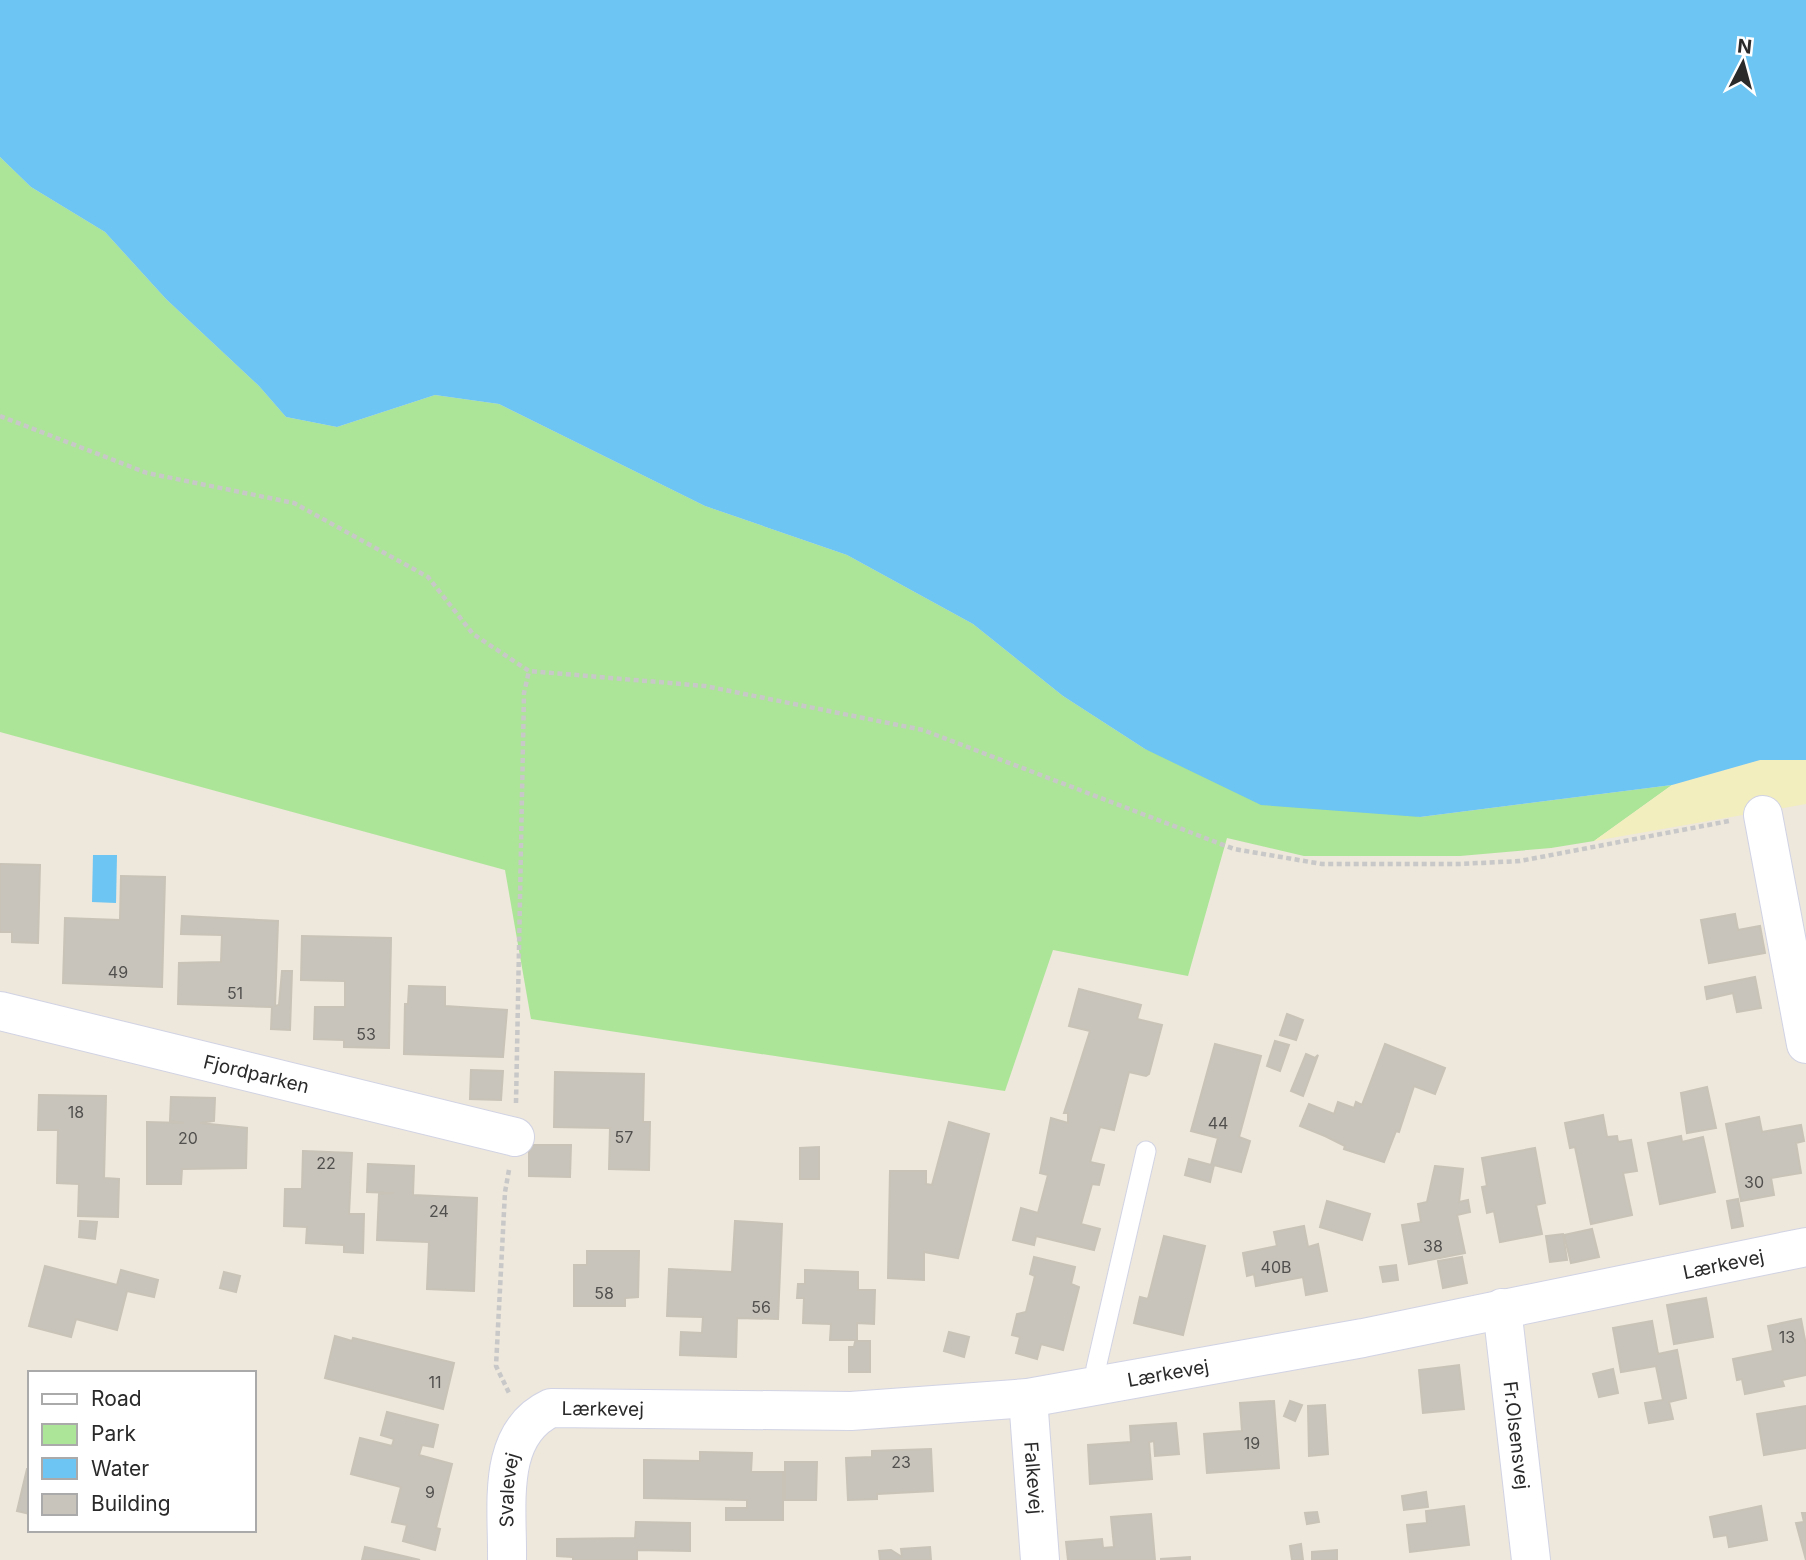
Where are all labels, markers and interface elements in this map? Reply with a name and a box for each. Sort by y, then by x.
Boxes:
north arrow [1708,28,1778,98]
text: N [1736,34,1753,59]
house number: 49 [108,962,128,982]
house number: 51 [227,983,243,1003]
house number: 53 [356,1024,376,1044]
street label: Fjordparken [201,1050,312,1098]
house number: 18 [68,1102,84,1122]
house number: 44 [1208,1113,1228,1133]
house number: 57 [615,1127,633,1147]
house number: 20 [178,1128,198,1148]
house number: 22 [316,1153,336,1173]
house number: 30 [1744,1172,1764,1192]
house number: 24 [429,1201,449,1221]
house number: 38 [1423,1236,1443,1256]
street label: Lærkevej [1681,1244,1766,1284]
house number: 40B [1261,1257,1291,1277]
house number: 58 [594,1283,614,1303]
house number: 56 [751,1297,771,1317]
house number: 13 [1779,1327,1795,1347]
street label: Lærkevej [1125,1354,1211,1392]
legend [28,1371,256,1532]
house number: 11 [428,1372,442,1392]
street label: Fr.Olsensvej [1499,1380,1534,1491]
text: Road [91,1386,142,1411]
street label: Lærkevej [561,1397,644,1420]
text: Park [91,1421,136,1446]
house number: 19 [1244,1433,1260,1453]
street label: Falkevej [1020,1441,1048,1515]
street label: Svalevej [495,1450,524,1528]
house number: 23 [891,1452,911,1472]
text: Water [91,1456,149,1481]
house number: 9 [425,1482,435,1502]
text: Building [91,1491,171,1516]

